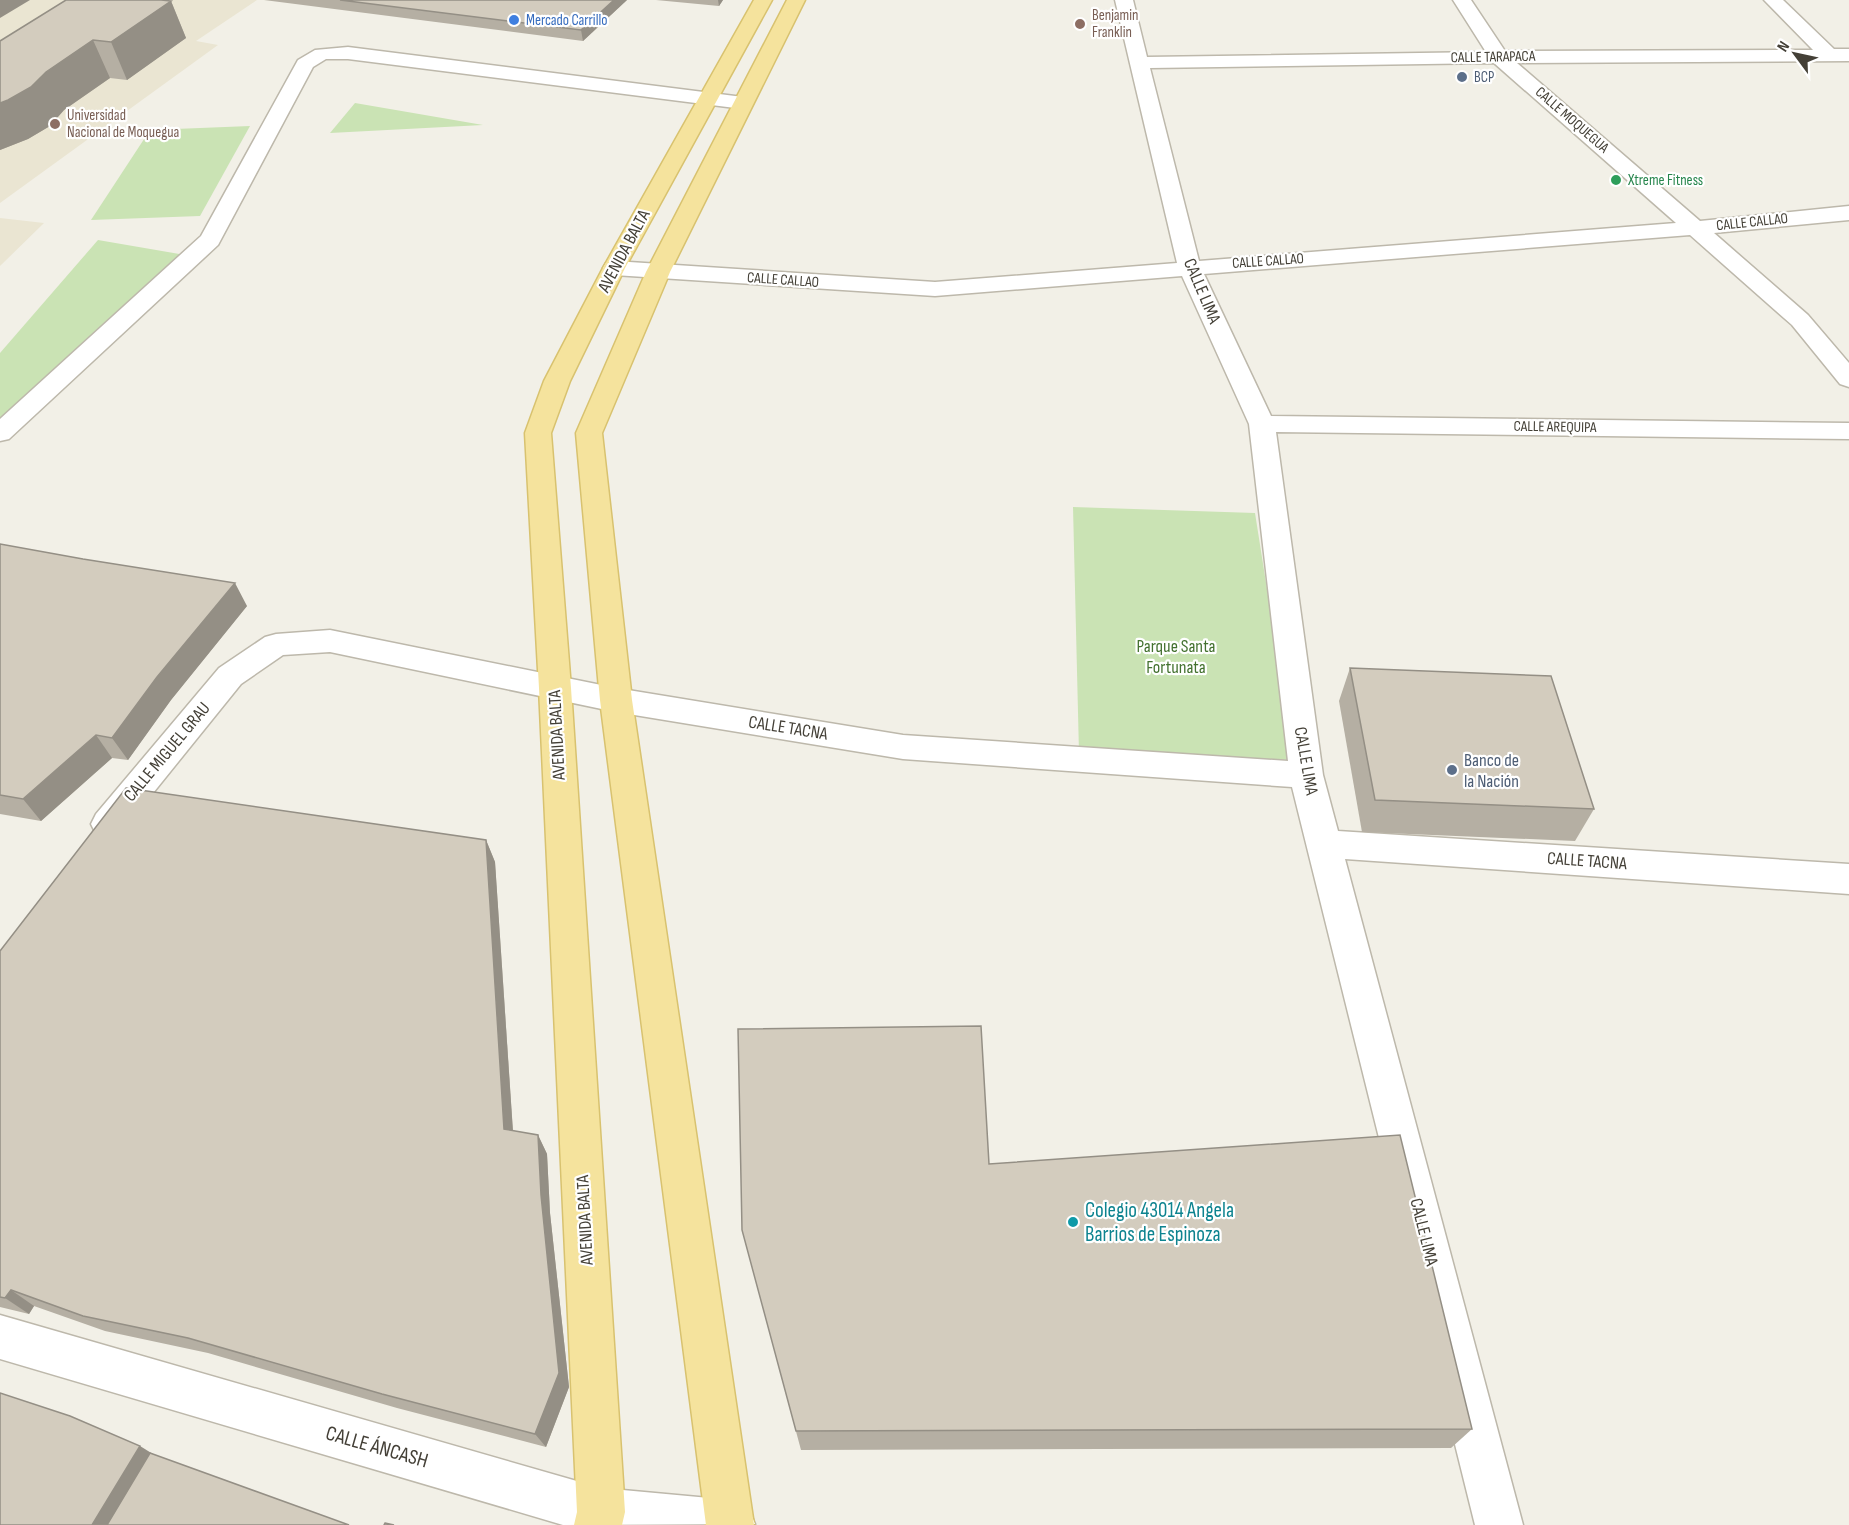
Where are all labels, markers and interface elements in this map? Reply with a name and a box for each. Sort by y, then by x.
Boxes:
place label: Benjamin Franklin [1092,6,1138,42]
place label: Mercado Carrillo [526,11,607,30]
marker: Mercado Carrillo [507,13,521,27]
marker: Benjamin Franklin [1073,17,1087,31]
north arrow [1765,24,1825,84]
text: N [1773,38,1794,55]
street label: CALLE TARAPACA [1451,47,1536,67]
place label: BCP [1474,68,1494,87]
marker: BCP [1455,70,1469,84]
street label: CALLE MOQUEGUA [1531,83,1613,158]
place label: Universidad Nacional de Moquegua [67,106,179,142]
marker: Universidad Nacional de Moquegua [48,117,62,131]
place label: Xtreme Fitness [1627,171,1703,190]
marker: Xtreme Fitness [1609,173,1623,187]
street label: AVENIDA BALTA [593,206,655,297]
street label: CALLE CALLAO [1715,209,1789,235]
street label: CALLE CALLAO [1231,249,1305,273]
street label: CALLE LIMA [1179,255,1225,327]
street label: CALLE CALLAO [746,268,820,292]
street label: CALLE AREQUIPA [1513,417,1597,437]
park label: Parque Santa Fortunata [1136,636,1216,678]
street label: AVENIDA BALTA [544,689,570,782]
street label: CALLE MIGUEL GRAU [119,698,215,806]
street label: CALLE TACNA [747,711,829,745]
street label: CALLE LIMA [1290,725,1322,797]
place label: Banco de la Nación [1464,750,1519,792]
marker: Banco de la Nación [1445,763,1459,777]
street label: CALLE TACNA [1546,848,1628,874]
street label: AVENIDA BALTA [572,1174,598,1267]
street label: CALLE LIMA [1405,1196,1443,1268]
place label: Colegio 43014 Angela Barrios de Espinoza [1085,1198,1234,1247]
marker: Colegio 43014 Angela Barrios de Espinoza [1066,1215,1080,1229]
street label: CALLE ÁNCASH [323,1420,431,1474]

